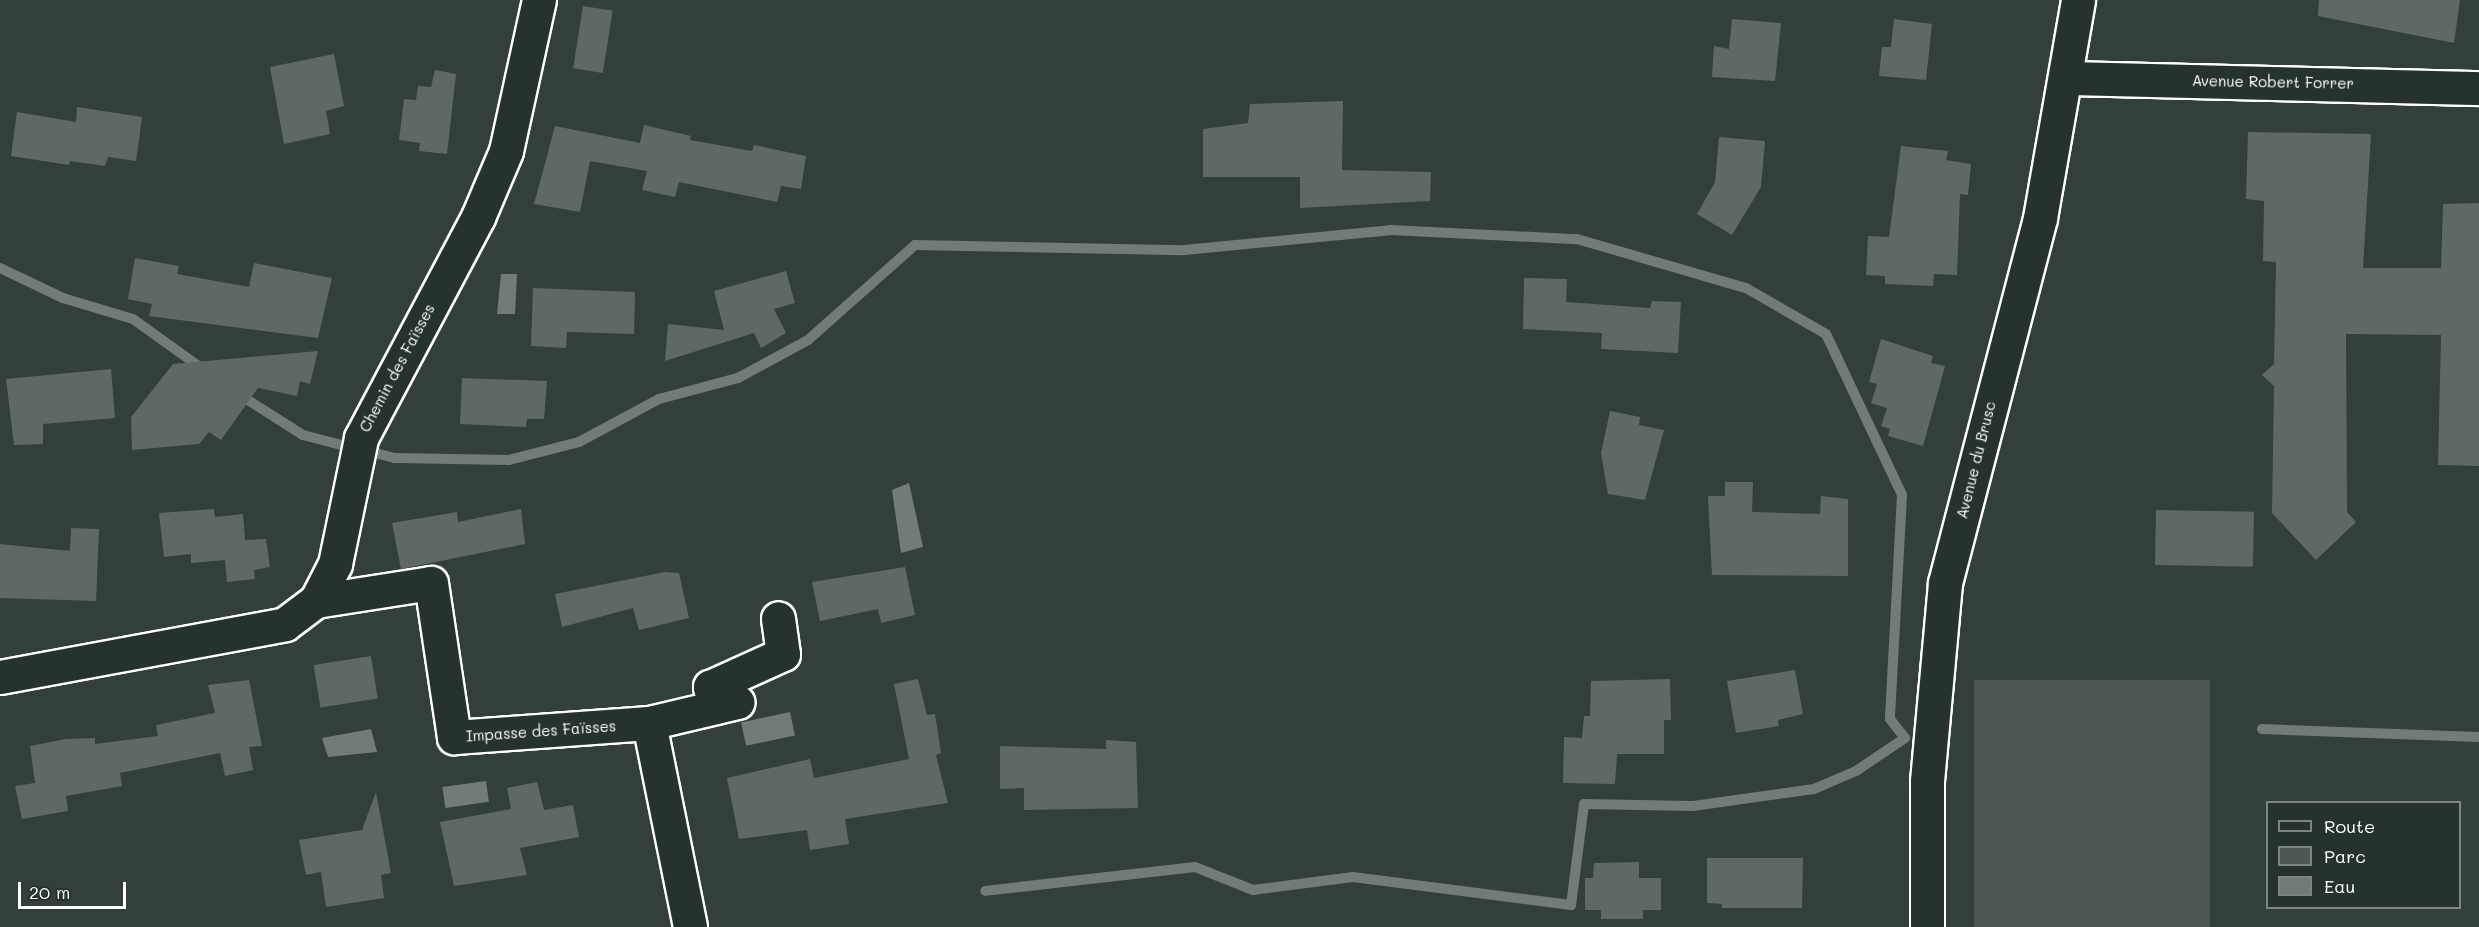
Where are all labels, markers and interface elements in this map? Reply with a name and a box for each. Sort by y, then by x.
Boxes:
street label: Avenue Robert Forrer [2192,72,2354,92]
street label: Chemin des Faïsses [356,301,438,435]
street label: Avenue du Brusc [1953,399,1999,521]
street label: Impasse des Faïsses [465,717,617,745]
legend [2266,801,2461,909]
text: Route [2324,814,2375,838]
text: Parc [2324,844,2366,868]
scale bar [21,870,129,908]
text: Eau [2324,874,2355,898]
text: 20 m [29,880,70,904]

